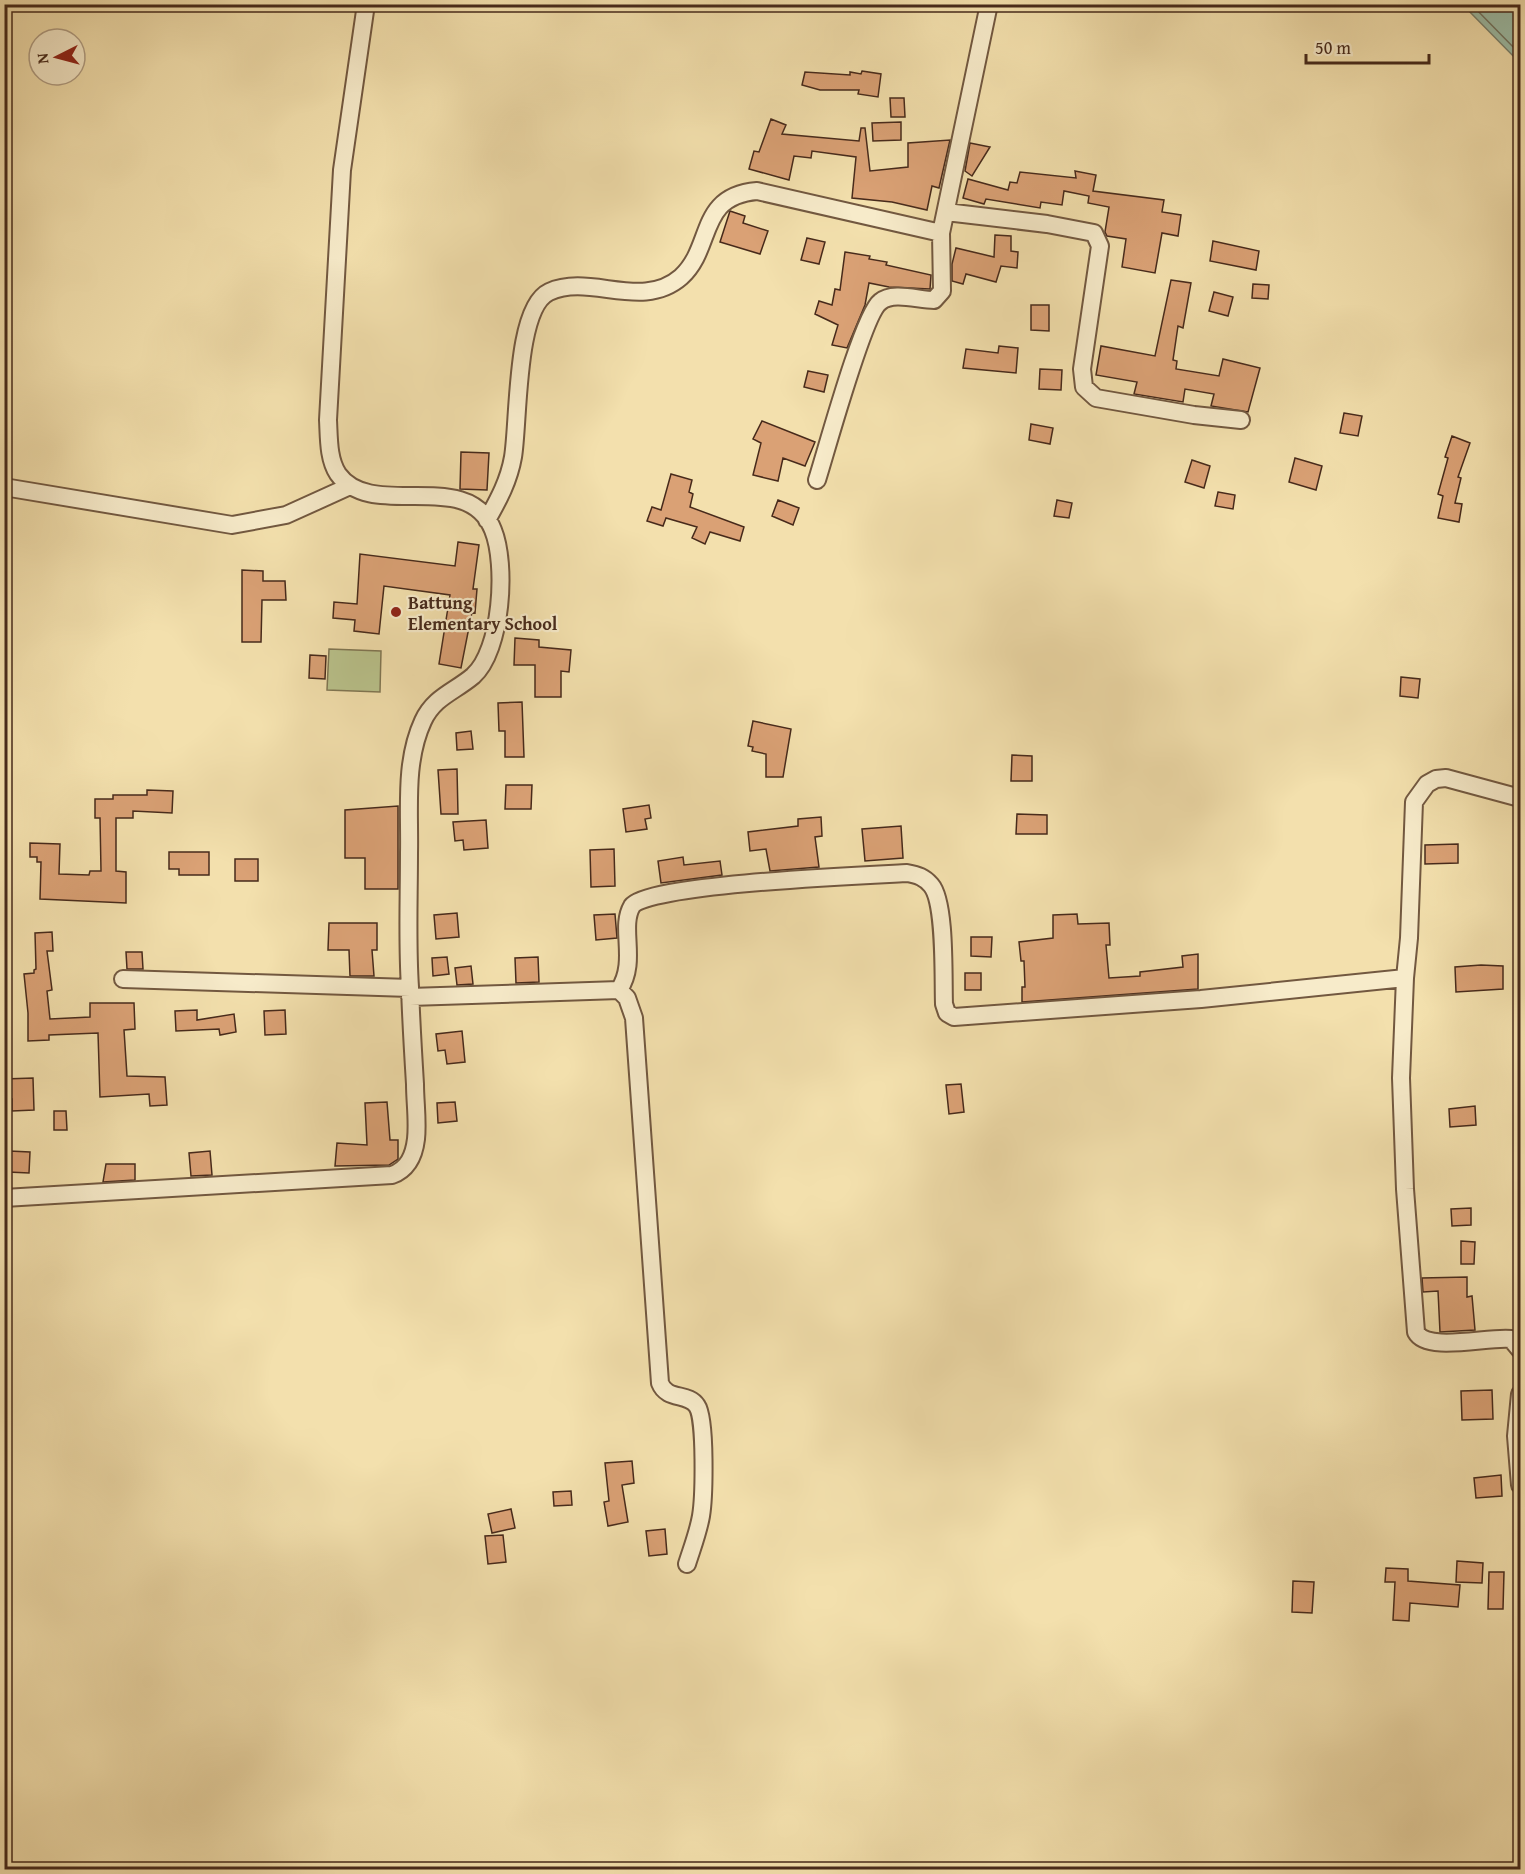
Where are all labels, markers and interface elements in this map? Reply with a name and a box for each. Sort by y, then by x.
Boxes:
north arrow [27,27,87,87]
scale bar [1306,27,1429,65]
text: 50 m [1315,34,1351,61]
text: N [30,52,55,65]
place label: Battung Elementary School [408,589,558,637]
marker: Battung Elementary School [389,605,403,619]

